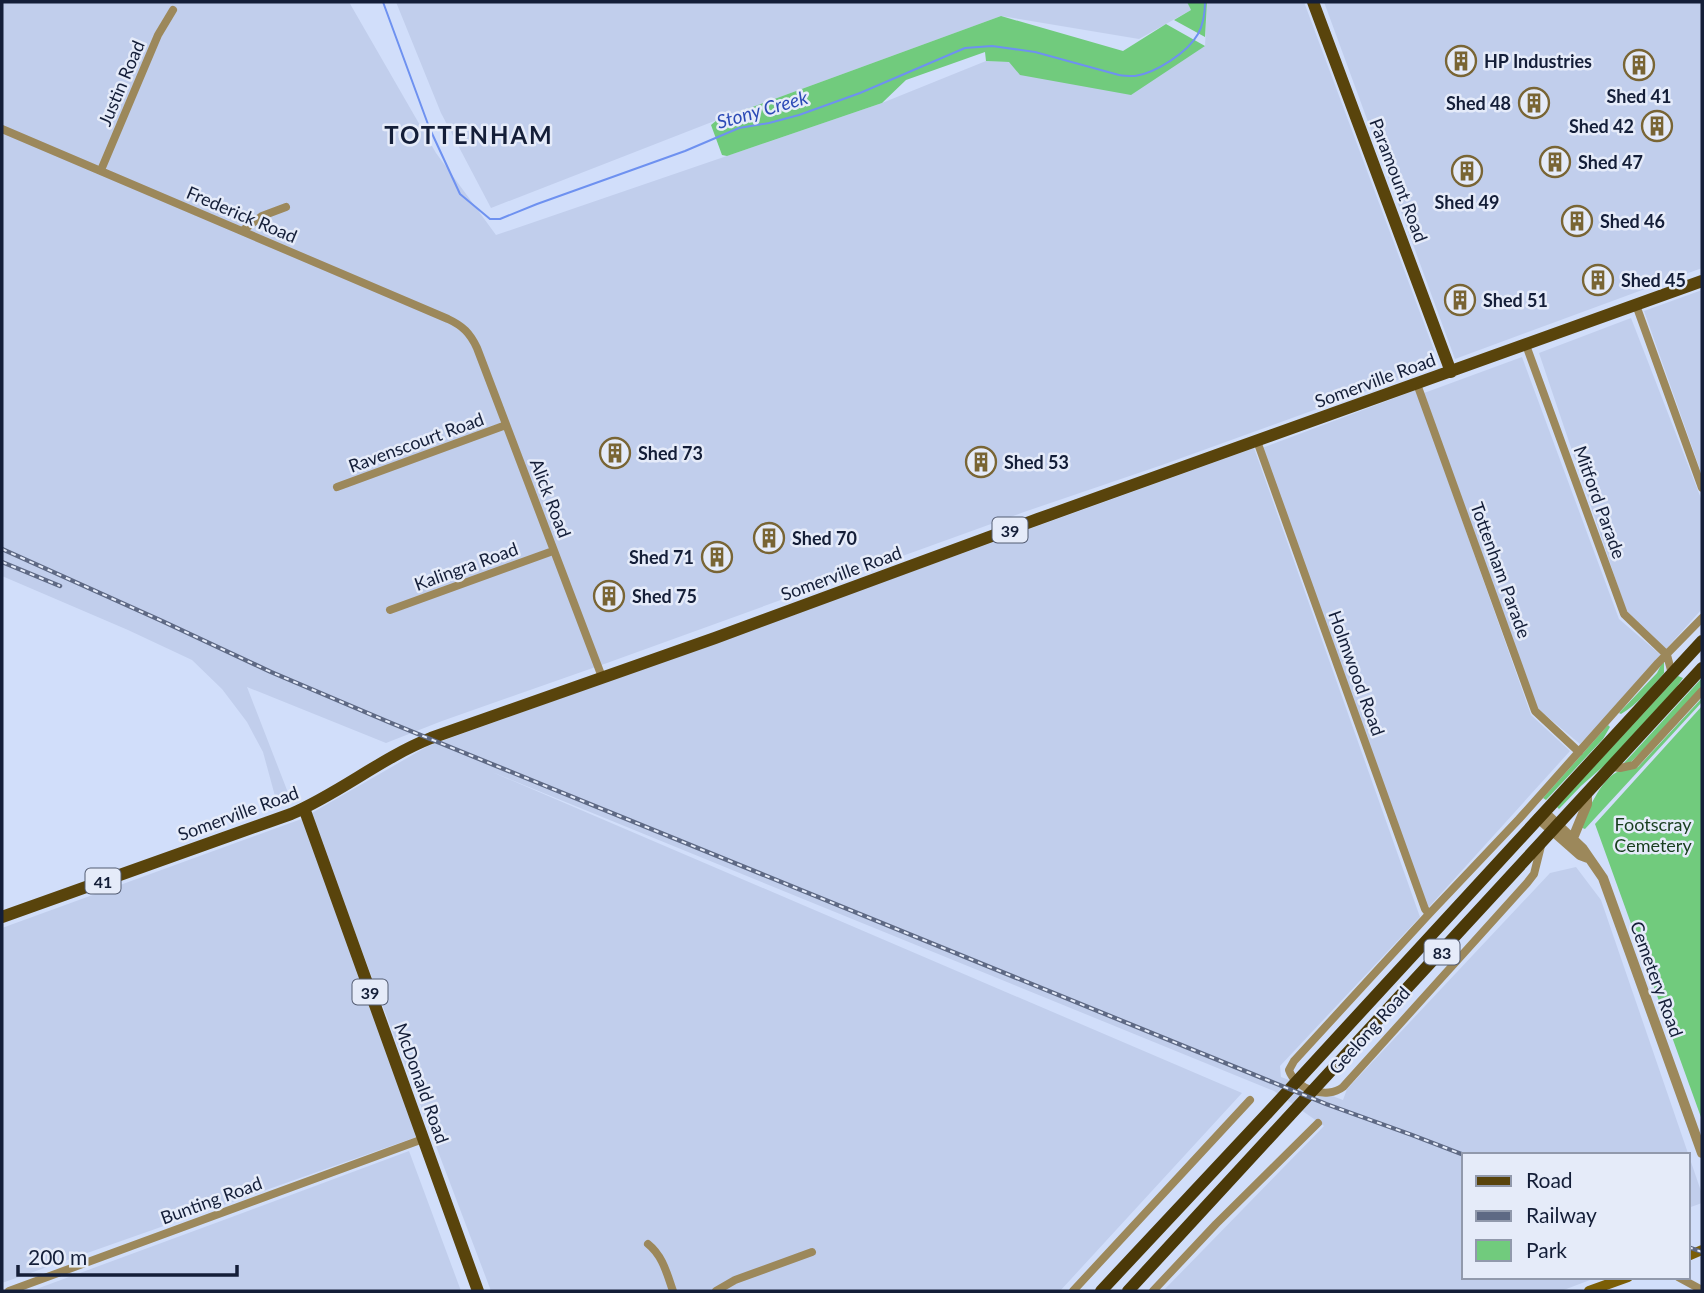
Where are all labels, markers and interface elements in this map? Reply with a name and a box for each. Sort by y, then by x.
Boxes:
street label: Justin Road [93,37,149,129]
building icon: HP Industries [1444,44,1478,78]
building icon: Shed 41 [1622,48,1656,82]
place label: HP Industries [1484,50,1592,72]
water label: Stony Creek [714,85,811,133]
place label: Shed 41 [1607,85,1671,107]
building icon: Shed 48 [1517,86,1551,120]
place label: Shed 48 [1446,92,1511,114]
building icon: Shed 42 [1640,109,1674,143]
street label: Paramount Road [1365,115,1433,245]
place label: Shed 42 [1569,115,1634,137]
district label: TOTTENHAM [384,120,554,149]
building icon: Shed 47 [1538,145,1572,179]
place label: Shed 47 [1578,151,1643,173]
building icon: Shed 49 [1450,154,1484,188]
street label: Frederick Road [183,181,301,247]
place label: Shed 49 [1435,191,1499,213]
building icon: Shed 46 [1560,204,1594,238]
place label: Shed 46 [1600,210,1665,232]
building icon: Shed 45 [1581,263,1615,297]
place label: Shed 45 [1621,269,1686,291]
building icon: Shed 51 [1443,283,1477,317]
place label: Shed 51 [1483,289,1548,311]
street label: Somerville Road [1312,348,1438,412]
street label: Ravenscourt Road [345,407,487,477]
building icon: Shed 73 [598,436,632,470]
place label: Shed 73 [638,442,703,464]
street label: Mitford Parade [1569,443,1631,561]
building icon: Shed 53 [964,445,998,479]
place label: Shed 53 [1004,451,1069,473]
street label: Alick Road [526,455,576,541]
street label: Tottenham Parade [1466,499,1536,641]
road number: 39 [992,517,1028,542]
building icon: Shed 70 [752,521,786,555]
place label: Shed 70 [792,527,857,549]
street label: Kalingra Road [411,537,521,595]
building icon: Shed 71 [700,540,734,574]
street label: Somerville Road [778,541,904,605]
place label: Shed 71 [629,546,694,568]
building icon: Shed 75 [592,579,626,613]
place label: Shed 75 [632,585,697,607]
street label: Holmwood Road [1324,607,1390,739]
street label: Somerville Road [175,781,301,845]
park label: Footscray Cemetery [1614,813,1692,856]
road number: 41 [86,868,120,894]
street label: Cemetery Road [1626,918,1688,1040]
road number: 83 [1424,940,1460,964]
road number: 39 [352,980,388,1004]
street label: Geelong Road [1324,982,1414,1078]
street label: McDonald Road [390,1020,454,1146]
legend [1462,1153,1690,1279]
text: Road [1526,1167,1573,1192]
street label: Bunting Road [157,1171,265,1229]
text: Railway [1526,1202,1597,1227]
scale bar [18,1234,236,1278]
text: Park [1526,1237,1567,1262]
text: 200 m [28,1244,87,1269]

